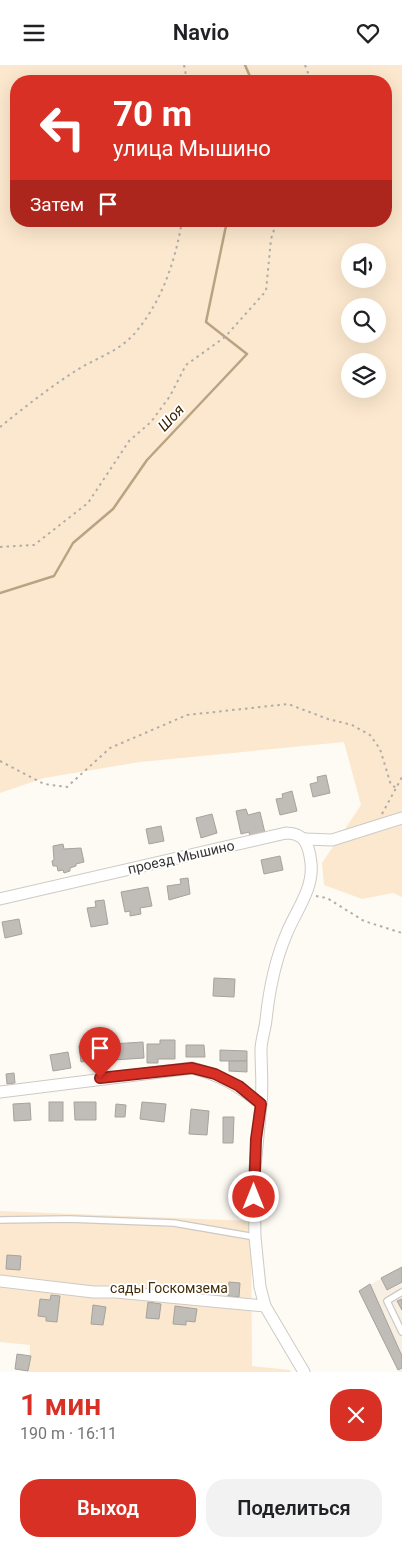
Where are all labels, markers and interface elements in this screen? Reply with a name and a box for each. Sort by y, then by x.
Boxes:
icon: menu [20,19,48,47]
icon: heart [354,19,382,47]
text: Navio [173,20,229,45]
text: 70 m [113,94,192,135]
icon: left [30,95,95,160]
text: улица Мышино [113,136,271,161]
icon: arrive [94,190,122,218]
text: Затем [30,193,84,216]
map controls [341,243,386,398]
button: sound [341,243,386,288]
button: search [341,298,386,343]
button: layers [341,353,386,398]
water label: Шоя [154,401,188,435]
street label: проезд Мышино [126,837,236,877]
pin [79,1027,121,1078]
icon: arrive [86,1034,114,1062]
position arrow [227,1170,279,1222]
park label: сады Госкомзема [110,1280,228,1296]
text: 1 мин [20,1387,101,1422]
button: close [330,1389,382,1441]
text: 190 m · 16:11 [20,1424,117,1443]
button: Выход [20,1479,196,1537]
button: Поделиться [206,1479,382,1537]

